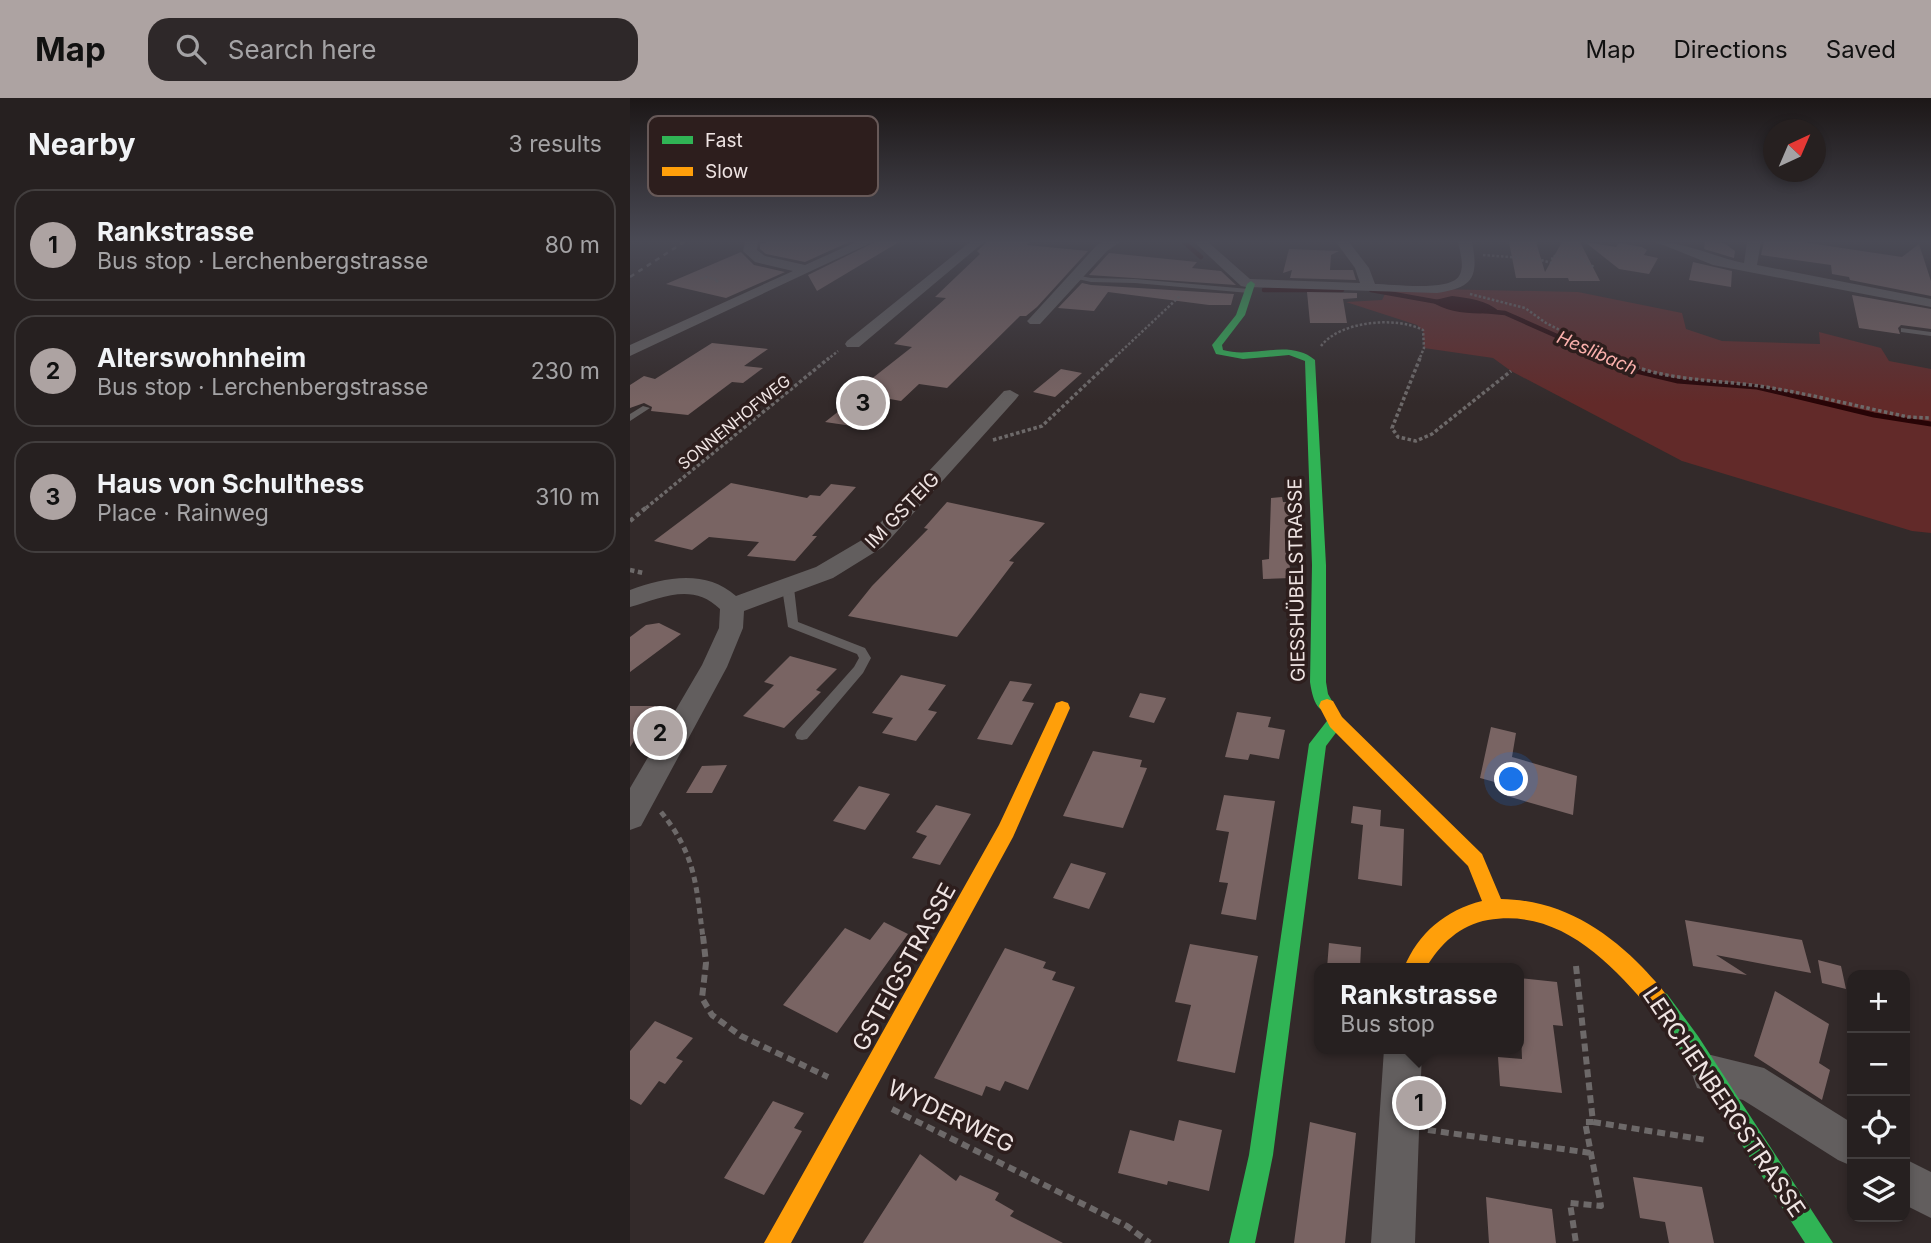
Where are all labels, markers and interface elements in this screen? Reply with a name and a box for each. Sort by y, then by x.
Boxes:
search box [148,18,638,81]
text: Map [35,29,106,69]
icon: search [172,30,210,68]
text: Search here [228,34,376,65]
text: Map [1586,35,1635,64]
text: Directions [1673,35,1788,64]
text: Saved [1826,35,1896,64]
legend [648,116,878,196]
north arrow [1763,119,1826,182]
text: Nearby [28,126,136,162]
text: Fast [705,129,743,152]
text: 3 results [509,130,602,158]
text: Slow [705,160,748,183]
text: Rankstrasse [97,216,254,247]
text: 1 [48,231,58,259]
text: 80 m [545,231,600,259]
text: Bus stop · Lerchenbergstrasse [97,247,428,275]
water label: Heslibach [1554,326,1640,379]
text: Alterswohnheim [97,342,306,373]
text: 2 [46,357,60,385]
text: 230 m [531,357,600,385]
street label: SONNENHOFWEG [674,370,794,474]
text: Bus stop · Lerchenbergstrasse [97,373,428,401]
pin: 3 [840,377,886,429]
street label: IM GSTEIG [860,467,944,553]
text: Haus von Schulthess [97,468,364,499]
street label: GIESSHÜBELSTRASSE [1283,478,1310,682]
text: 3 [46,483,60,511]
text: 310 m [535,483,600,511]
text: Place · Rainweg [97,499,269,527]
pin: 2 [637,707,683,759]
your location [1494,762,1528,796]
street label: GSTEIGSTRASSE [846,878,962,1056]
popup [1314,963,1524,1054]
map controls [1847,970,1910,1222]
button: + [1847,970,1910,1033]
text: Rankstrasse [1340,979,1498,1010]
street label: LERCHENBERGSTRASSE [1637,982,1811,1222]
text: Bus stop [1340,1010,1435,1038]
button: − [1847,1033,1910,1096]
street label: WYDERWEG [883,1073,1019,1159]
pin: 1 [1396,1077,1442,1129]
button: locate [1847,1096,1910,1159]
button: layers [1847,1159,1910,1222]

